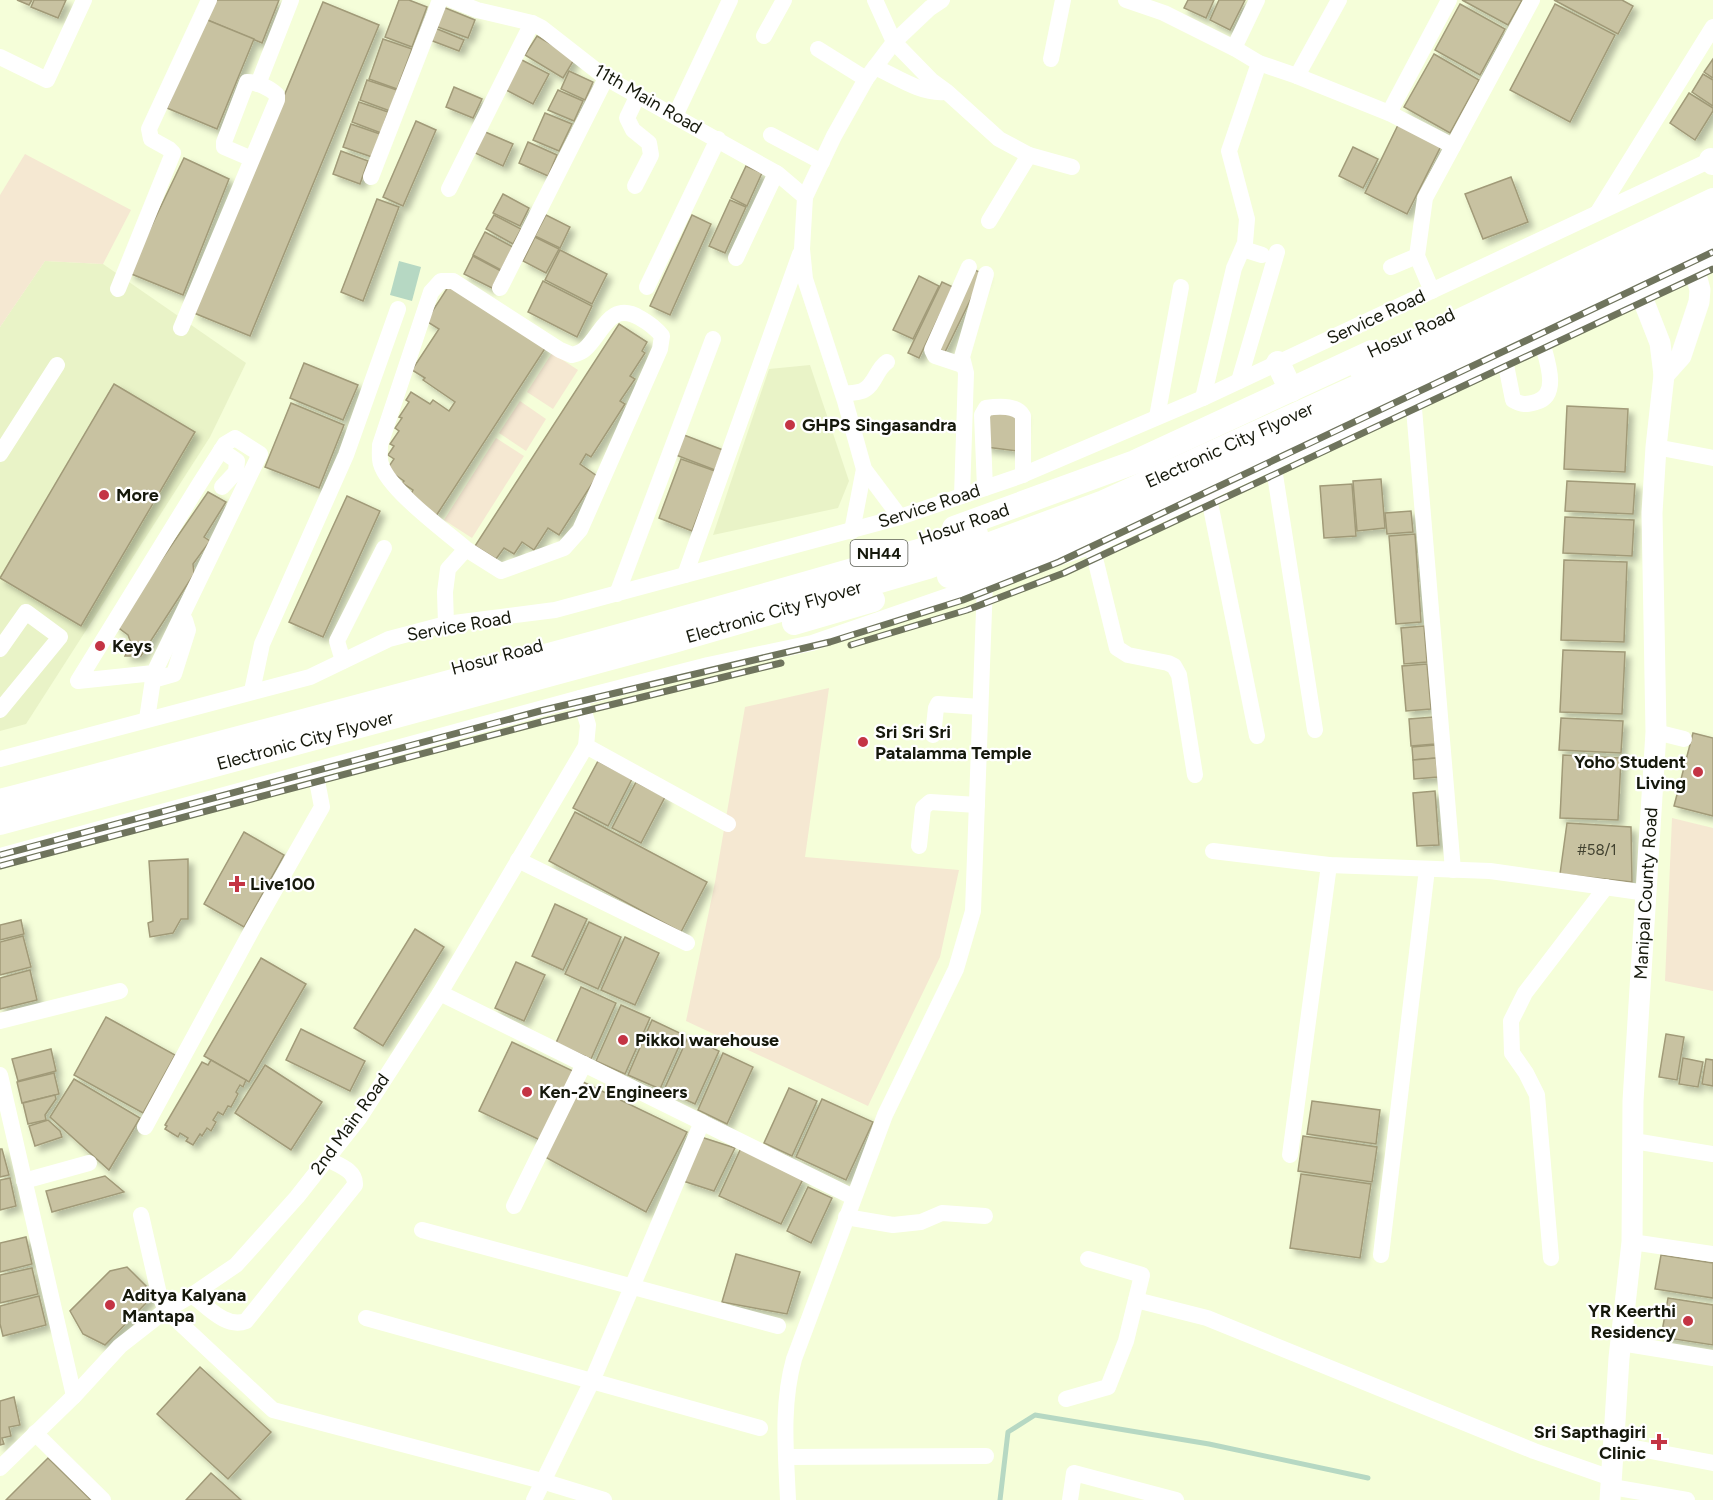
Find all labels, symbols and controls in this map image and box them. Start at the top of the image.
street label: 11th Main Road [590,59,706,139]
street label: Service Road [1323,285,1429,349]
street label: Hosur Road [1364,303,1458,363]
street label: Electronic City Flyover [1142,397,1317,493]
place label: GHPS Singasandra [802,414,957,436]
marker: GHPS Singasandra [783,418,797,432]
street label: Service Road [875,479,983,533]
place label: More [116,484,159,506]
marker: More [97,488,111,502]
street label: Hosur Road [916,498,1012,550]
road number: NH44 [850,540,908,566]
street label: Electronic City Flyover [683,576,864,648]
street label: Service Road [405,606,513,646]
street label: Hosur Road [449,634,545,680]
place label: Keys [112,635,152,657]
marker: Keys [93,639,107,653]
street label: Electronic City Flyover [214,706,396,775]
place label: Sri Sri Sri Patalamma Temple [875,721,1031,764]
marker: Sri Sri Sri Patalamma Temple [856,735,870,749]
place label: Yoho Student Living [1574,751,1686,794]
marker: Yoho Student Living [1691,765,1705,779]
street label: Manipal County Road [1630,807,1662,980]
house number: #58/1 [1577,841,1617,859]
place label: Live100 [250,873,315,895]
marker: Live100 [228,875,246,893]
place label: Pikkol warehouse [635,1029,779,1051]
marker: Pikkol warehouse [616,1033,630,1047]
street label: 2nd Main Road [306,1069,394,1179]
place label: Ken-2V Engineers [539,1081,688,1103]
marker: Ken-2V Engineers [520,1085,534,1099]
place label: Aditya Kalyana Mantapa [122,1284,246,1327]
marker: Aditya Kalyana Mantapa [103,1298,117,1312]
place label: YR Keerthi Residency [1588,1300,1677,1343]
marker: YR Keerthi Residency [1681,1314,1695,1328]
place label: Sri Sapthagiri Clinic [1534,1421,1646,1464]
marker: Sri Sapthagiri Clinic [1650,1433,1668,1451]

